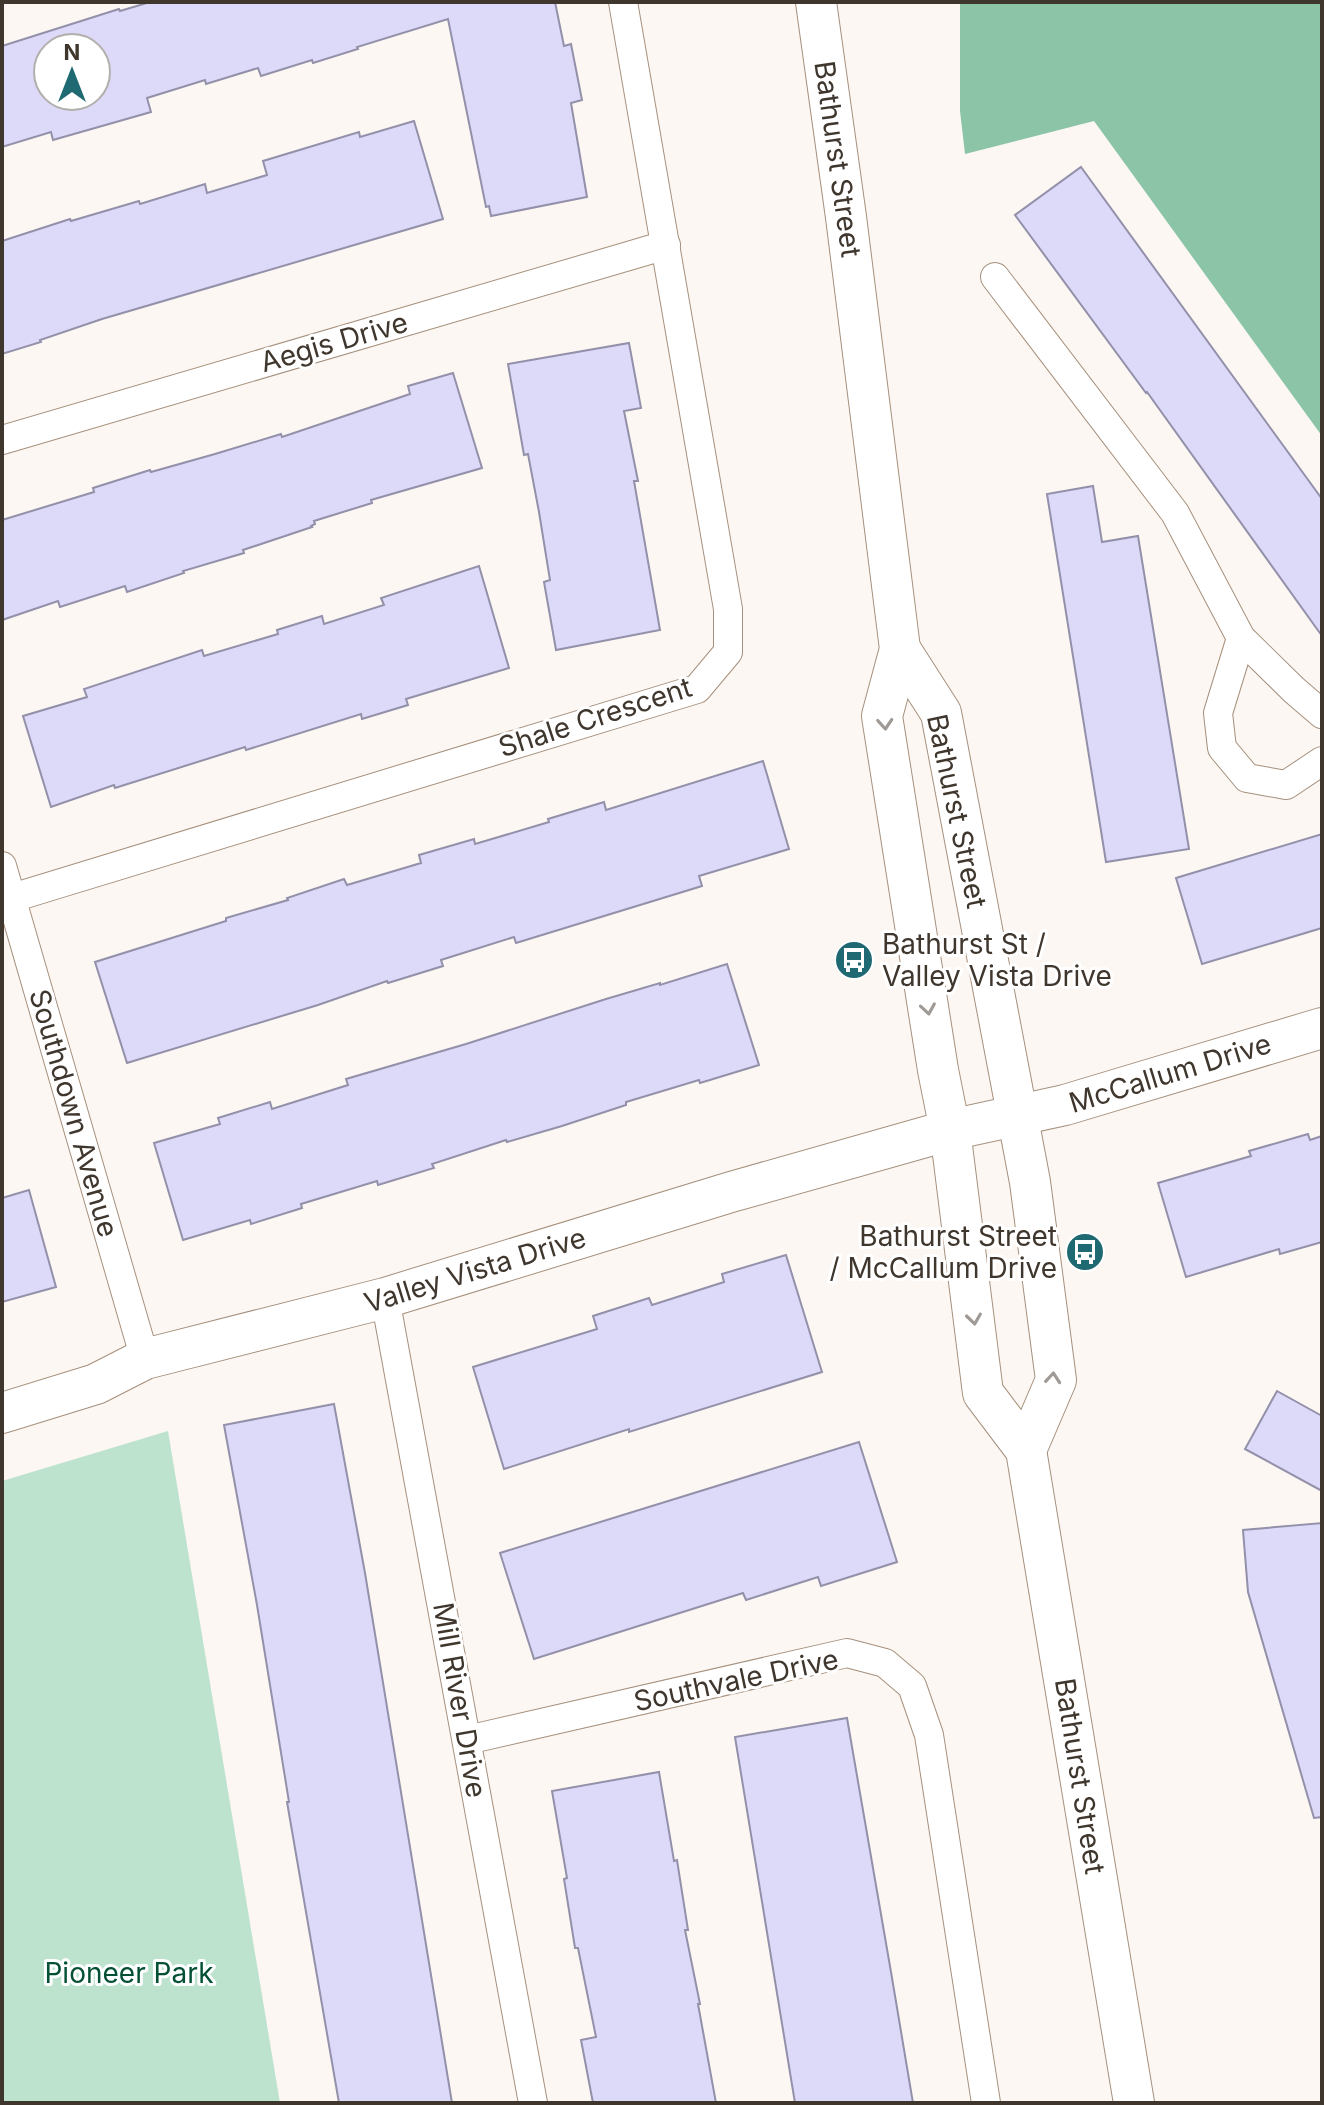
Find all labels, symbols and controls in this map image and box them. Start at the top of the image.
north arrow [32,32,112,112]
text: N [64,39,80,65]
street label: Bathurst Street [807,59,869,259]
street label: Aegis Drive [256,305,412,379]
street label: Shale Crescent [494,670,696,764]
street label: Bathurst Street [920,711,994,911]
one-way arrow [876,718,893,731]
place label: Bathurst St / Valley Vista Drive [882,927,1112,993]
bus stop icon: Bathurst St / Valley Vista Drive [833,939,875,981]
street label: Southdown Avenue [22,985,126,1241]
one-way arrow [919,1002,936,1016]
street label: McCallum Drive [1065,1026,1275,1120]
place label: Bathurst Street / McCallum Drive [830,1219,1057,1285]
street label: Valley Vista Drive [360,1220,590,1320]
bus stop icon: Bathurst Street / McCallum Drive [1064,1231,1106,1273]
one-way arrow [965,1313,982,1326]
one-way arrow [1044,1371,1061,1384]
street label: Mill River Drive [426,1600,494,1800]
street label: Southvale Drive [631,1642,841,1718]
street label: Bathurst Street [1048,1676,1112,1876]
park label: Pioneer Park [44,1956,214,1990]

